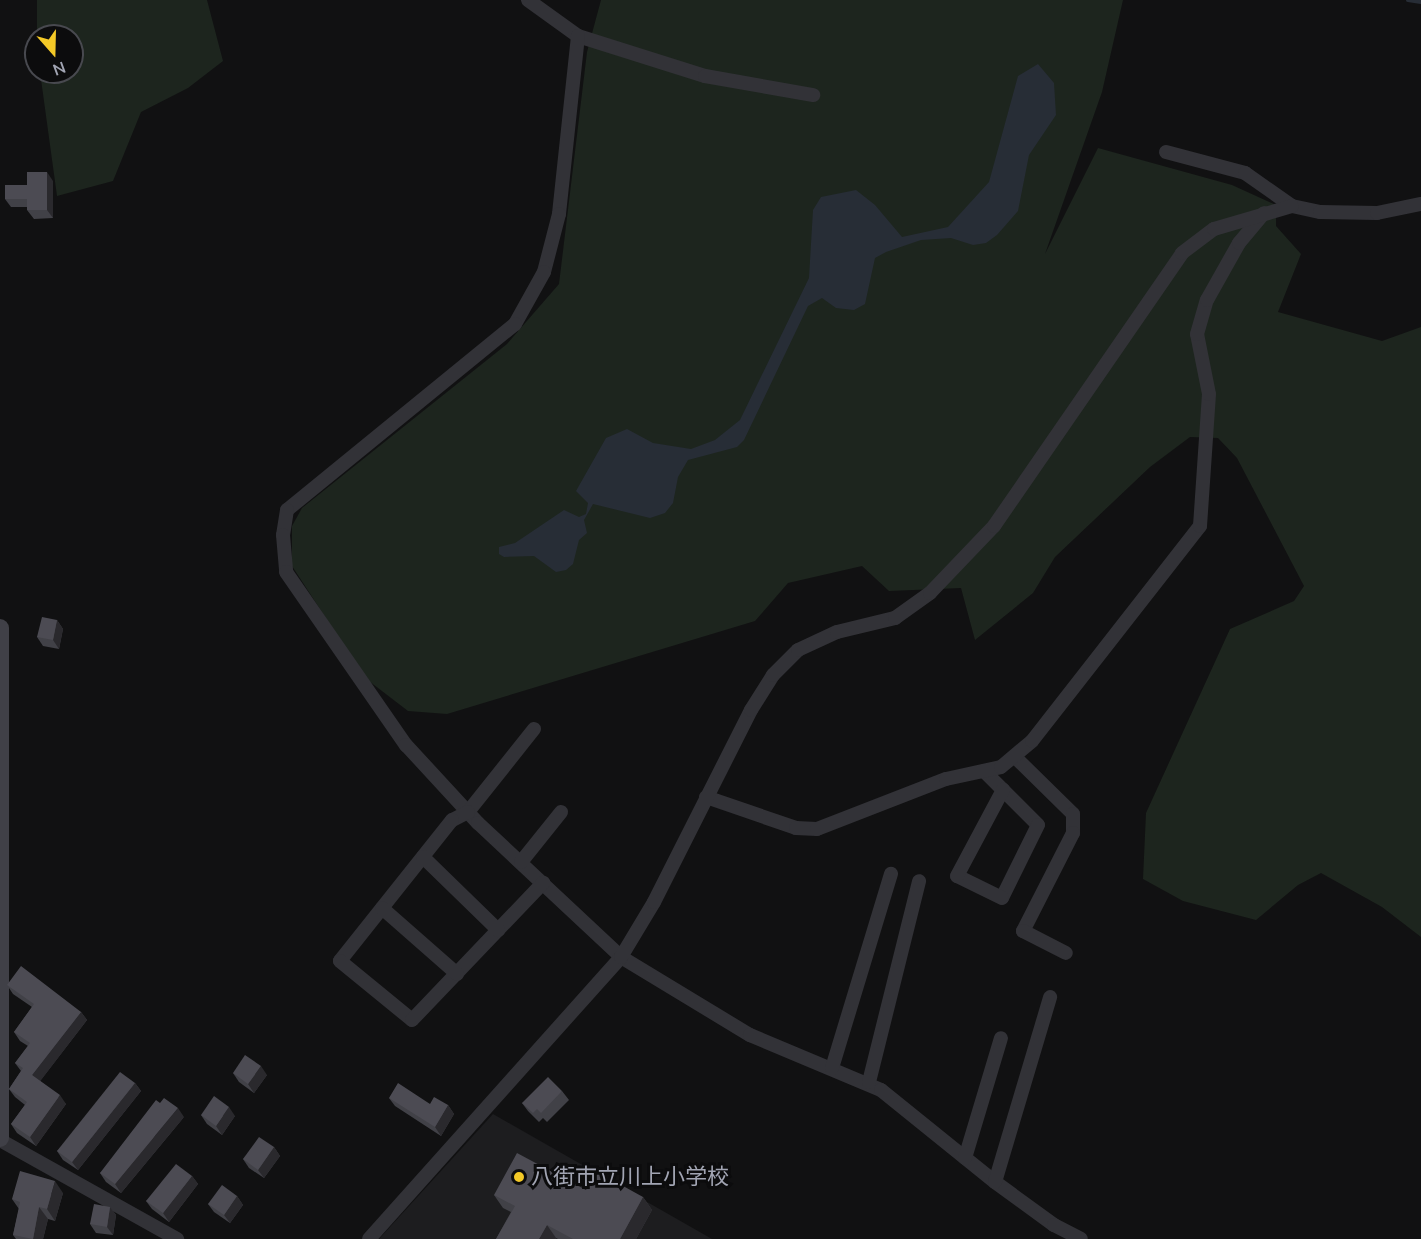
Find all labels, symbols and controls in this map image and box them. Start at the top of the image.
north arrow [24,24,84,84]
text: N [50,58,69,81]
place label: 八街市立川上小学校 [531,1164,729,1190]
marker: 八街市立川上小学校 [512,1170,526,1184]

